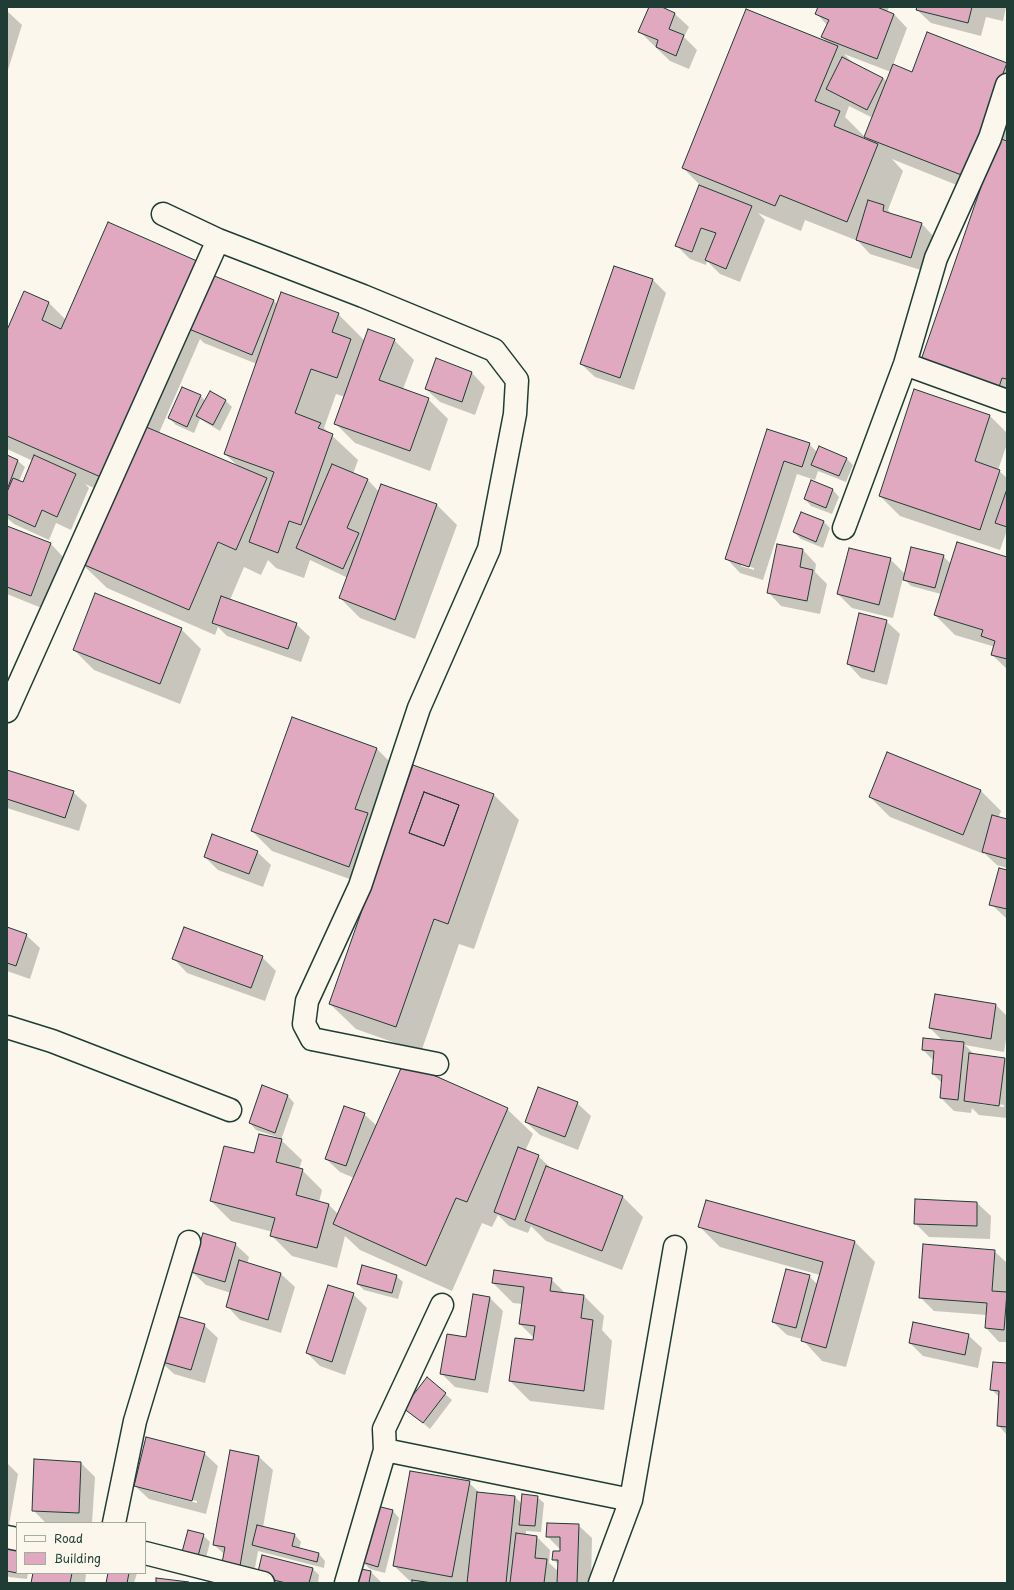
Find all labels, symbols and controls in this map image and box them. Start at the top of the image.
legend [16,1522,146,1574]
text: Road [54,1529,83,1547]
text: Building [54,1549,101,1567]

